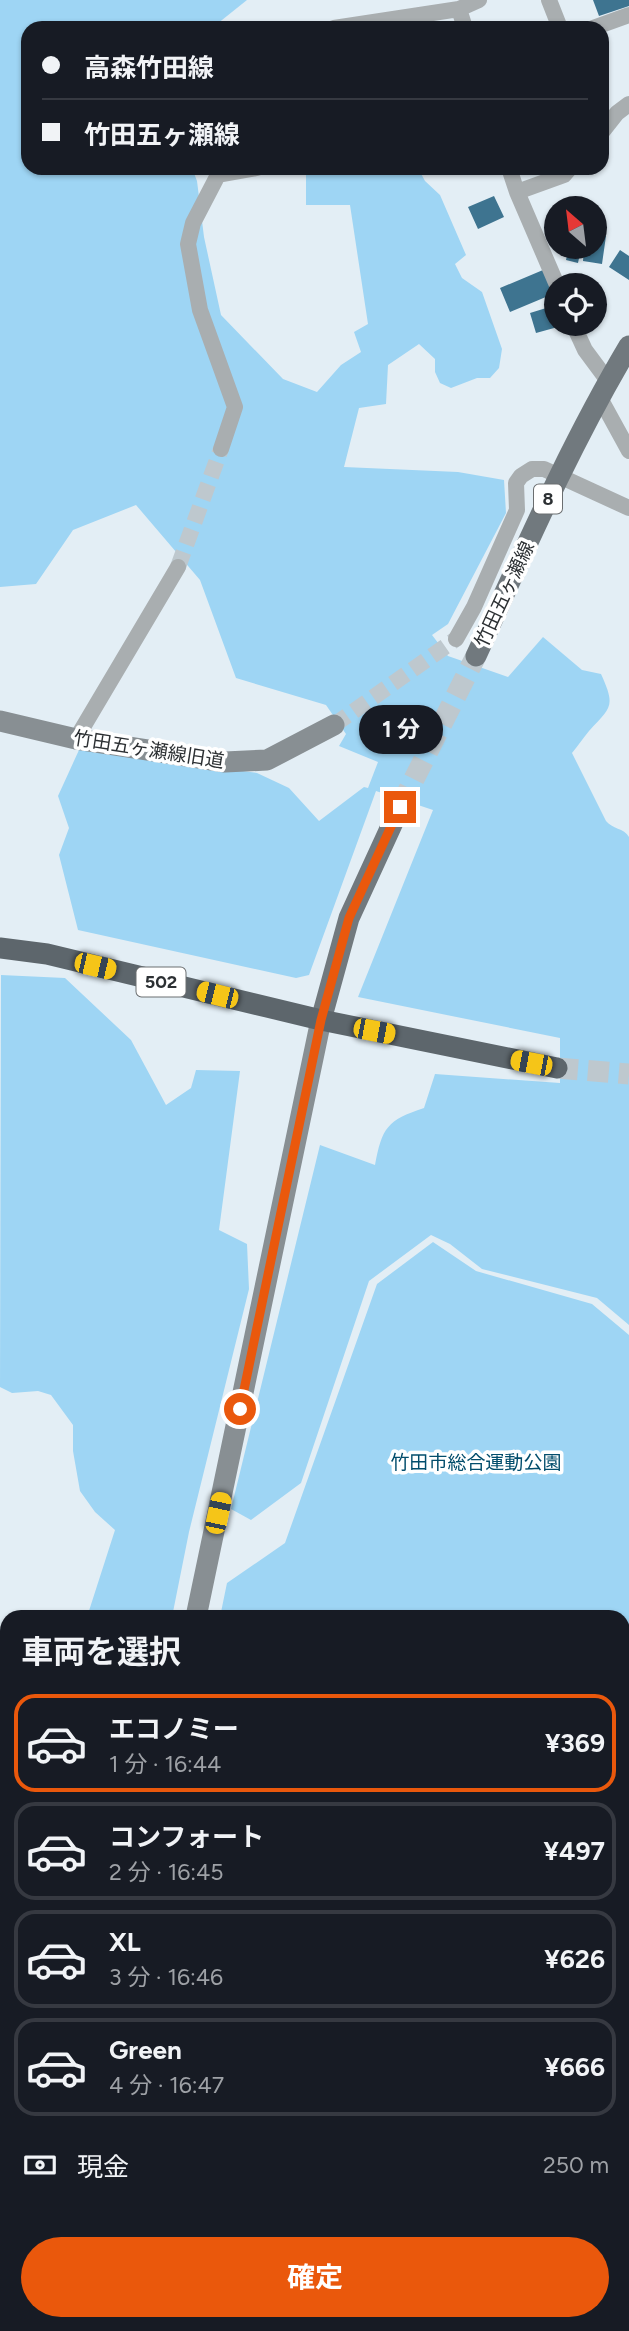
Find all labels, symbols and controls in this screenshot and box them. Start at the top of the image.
text: 高森竹田線 [84,52,214,84]
text: 竹田五ヶ瀬線 [84,119,240,151]
north arrow [544,196,607,259]
map controls [544,196,607,336]
button: locate [544,273,607,336]
road number: 8 [534,485,562,514]
street label: 竹田五ヶ瀬線 [470,538,539,651]
callout: 1 分 [358,706,442,754]
text: 1 分 [382,715,420,743]
street label: 竹田五ヶ瀬線旧道 [72,726,226,773]
route end [384,791,416,823]
car [73,951,118,981]
road number: 502 [136,967,186,996]
car [195,980,240,1010]
car [352,1017,397,1045]
car [509,1049,554,1077]
route start [224,1393,256,1425]
park label: 竹田市総合運動公園 [390,1451,562,1474]
car [204,1490,233,1536]
text: 車両を選択 [21,1633,181,1671]
icon: car [25,1712,88,1775]
text: エコノミー [109,1713,239,1745]
text: ¥369 [545,1727,605,1759]
text: 1 分 · 16:44 [109,1750,221,1778]
icon: car [25,1820,88,1883]
text: コンフォート [109,1821,264,1853]
text: ¥497 [544,1835,605,1867]
text: 2 分 · 16:45 [109,1858,224,1886]
text: XL [109,1926,141,1958]
icon: car [25,1928,88,1991]
text: ¥626 [544,1943,605,1975]
text: 3 分 · 16:46 [109,1963,223,1991]
text: Green [109,2034,182,2066]
icon: car [25,2036,88,2099]
text: ¥666 [544,2051,605,2083]
text: 4 分 · 16:47 [109,2071,224,2099]
icon: cash [21,2146,59,2184]
text: 現金 [77,2151,129,2183]
text: 250 m [543,2151,609,2179]
button: 確定 [21,2237,609,2317]

